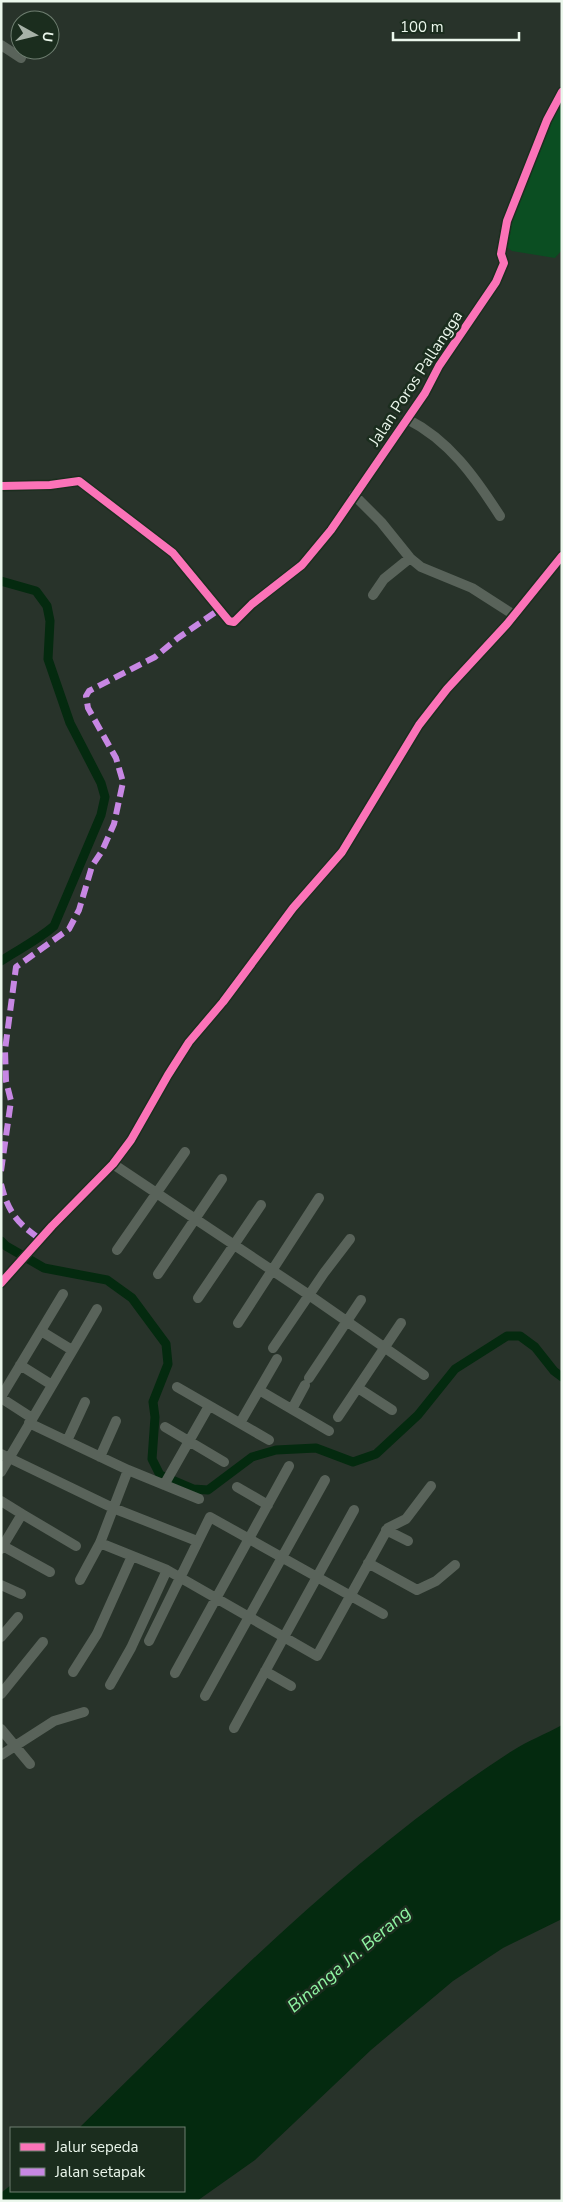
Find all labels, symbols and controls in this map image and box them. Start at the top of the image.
north arrow [10,10,60,60]
scale bar [393,10,519,42]
text: 100 m [400,17,444,37]
text: U [37,30,58,43]
street label: Jalan Poros Pallangga [363,306,468,451]
water label: Binanga Jn. Berang [282,1900,416,2018]
legend [10,2127,185,2192]
text: Jalur sepeda [54,2137,139,2157]
text: Jalan setapak [54,2162,146,2182]

